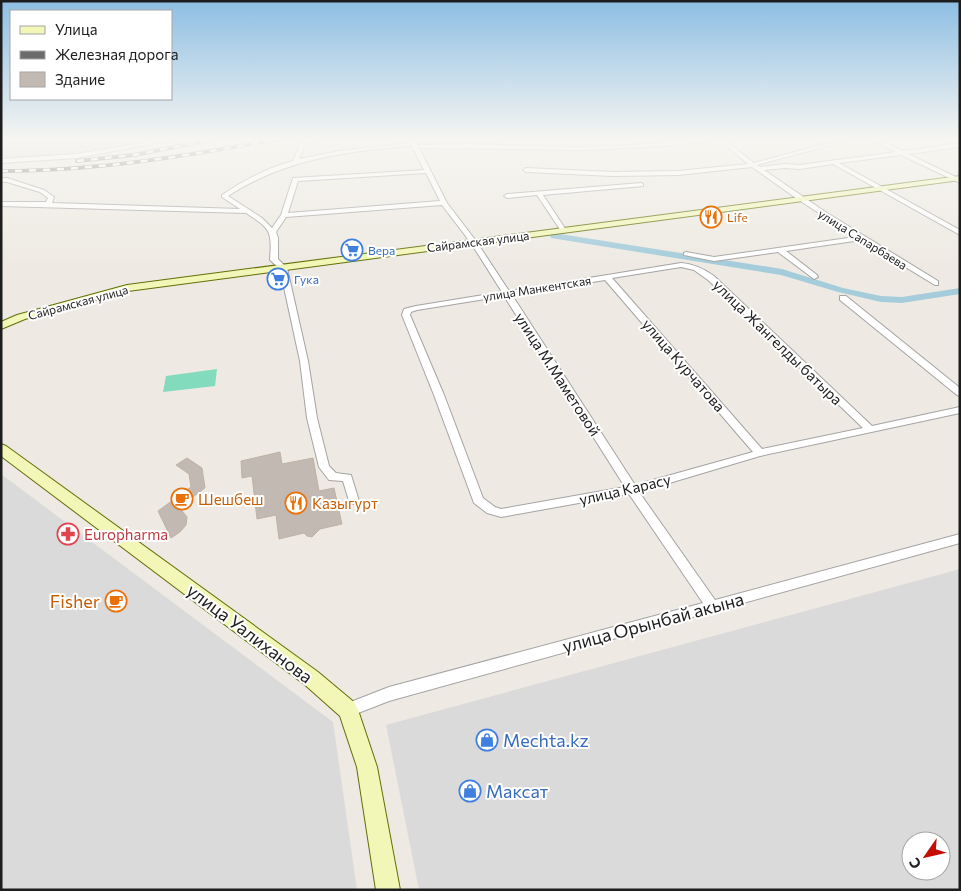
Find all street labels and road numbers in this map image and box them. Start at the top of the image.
street label: улица Сапарбаева [816,206,910,272]
street label: Сайрамская улица [426,228,530,254]
street label: улица Манкентская [482,273,592,303]
street label: улица Жангелды батыра [710,276,846,408]
street label: Сайрамская улица [26,282,130,322]
street label: улица М.Маметовой [511,309,605,439]
street label: улица Курчатова [639,315,729,415]
street label: улица Карасу [577,470,673,508]
street label: улица Уалиханова [183,579,317,687]
street label: улица Орынбай акына [560,587,746,657]

